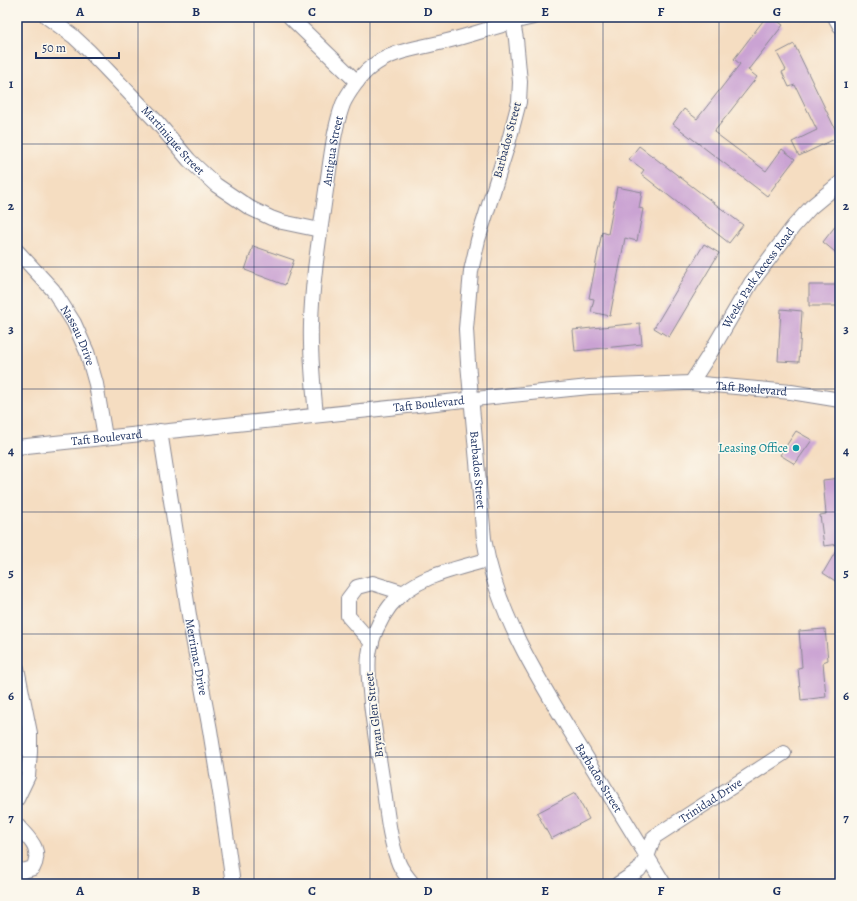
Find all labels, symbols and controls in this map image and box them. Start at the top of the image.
text: A [75,3,85,20]
text: B [192,3,200,20]
text: C [308,3,316,20]
text: D [423,3,433,20]
text: E [541,3,549,20]
text: F [658,3,665,20]
text: G [773,3,781,20]
scale bar [36,34,119,60]
text: 50 m [42,40,66,56]
text: 1 [9,75,14,92]
text: 1 [844,75,849,92]
street label: Barbados Street [489,100,525,180]
street label: Martinique Street [138,103,208,179]
street label: Antigua Street [319,114,347,188]
text: 2 [8,197,15,214]
text: 2 [843,197,850,214]
street label: Weeks Park Access Road [718,224,798,332]
street label: Nassau Drive [57,302,98,367]
text: 3 [8,320,14,337]
text: 3 [843,320,849,337]
street label: Taft Boulevard [715,377,788,400]
street label: Taft Boulevard [392,392,466,415]
street label: Taft Boulevard [70,426,143,449]
street label: Barbados Street [466,430,489,510]
place label: Leasing Office [719,440,788,456]
text: 4 [8,442,14,459]
text: 4 [843,442,849,459]
marker: Leasing Office [791,443,801,453]
text: 5 [8,564,14,581]
text: 5 [843,564,849,581]
street label: Merrimac Drive [182,617,211,697]
street label: Bryan Glen Street [361,671,387,759]
text: 6 [8,687,14,704]
text: 6 [843,687,849,704]
street label: Barbados Street [572,740,626,815]
street label: Trinidad Drive [676,774,745,827]
text: 7 [8,809,14,826]
text: 7 [843,809,849,826]
text: A [75,882,85,899]
text: B [192,882,200,899]
text: C [308,882,316,899]
text: D [423,882,433,899]
text: E [541,882,549,899]
text: F [658,882,665,899]
text: G [773,882,781,899]

